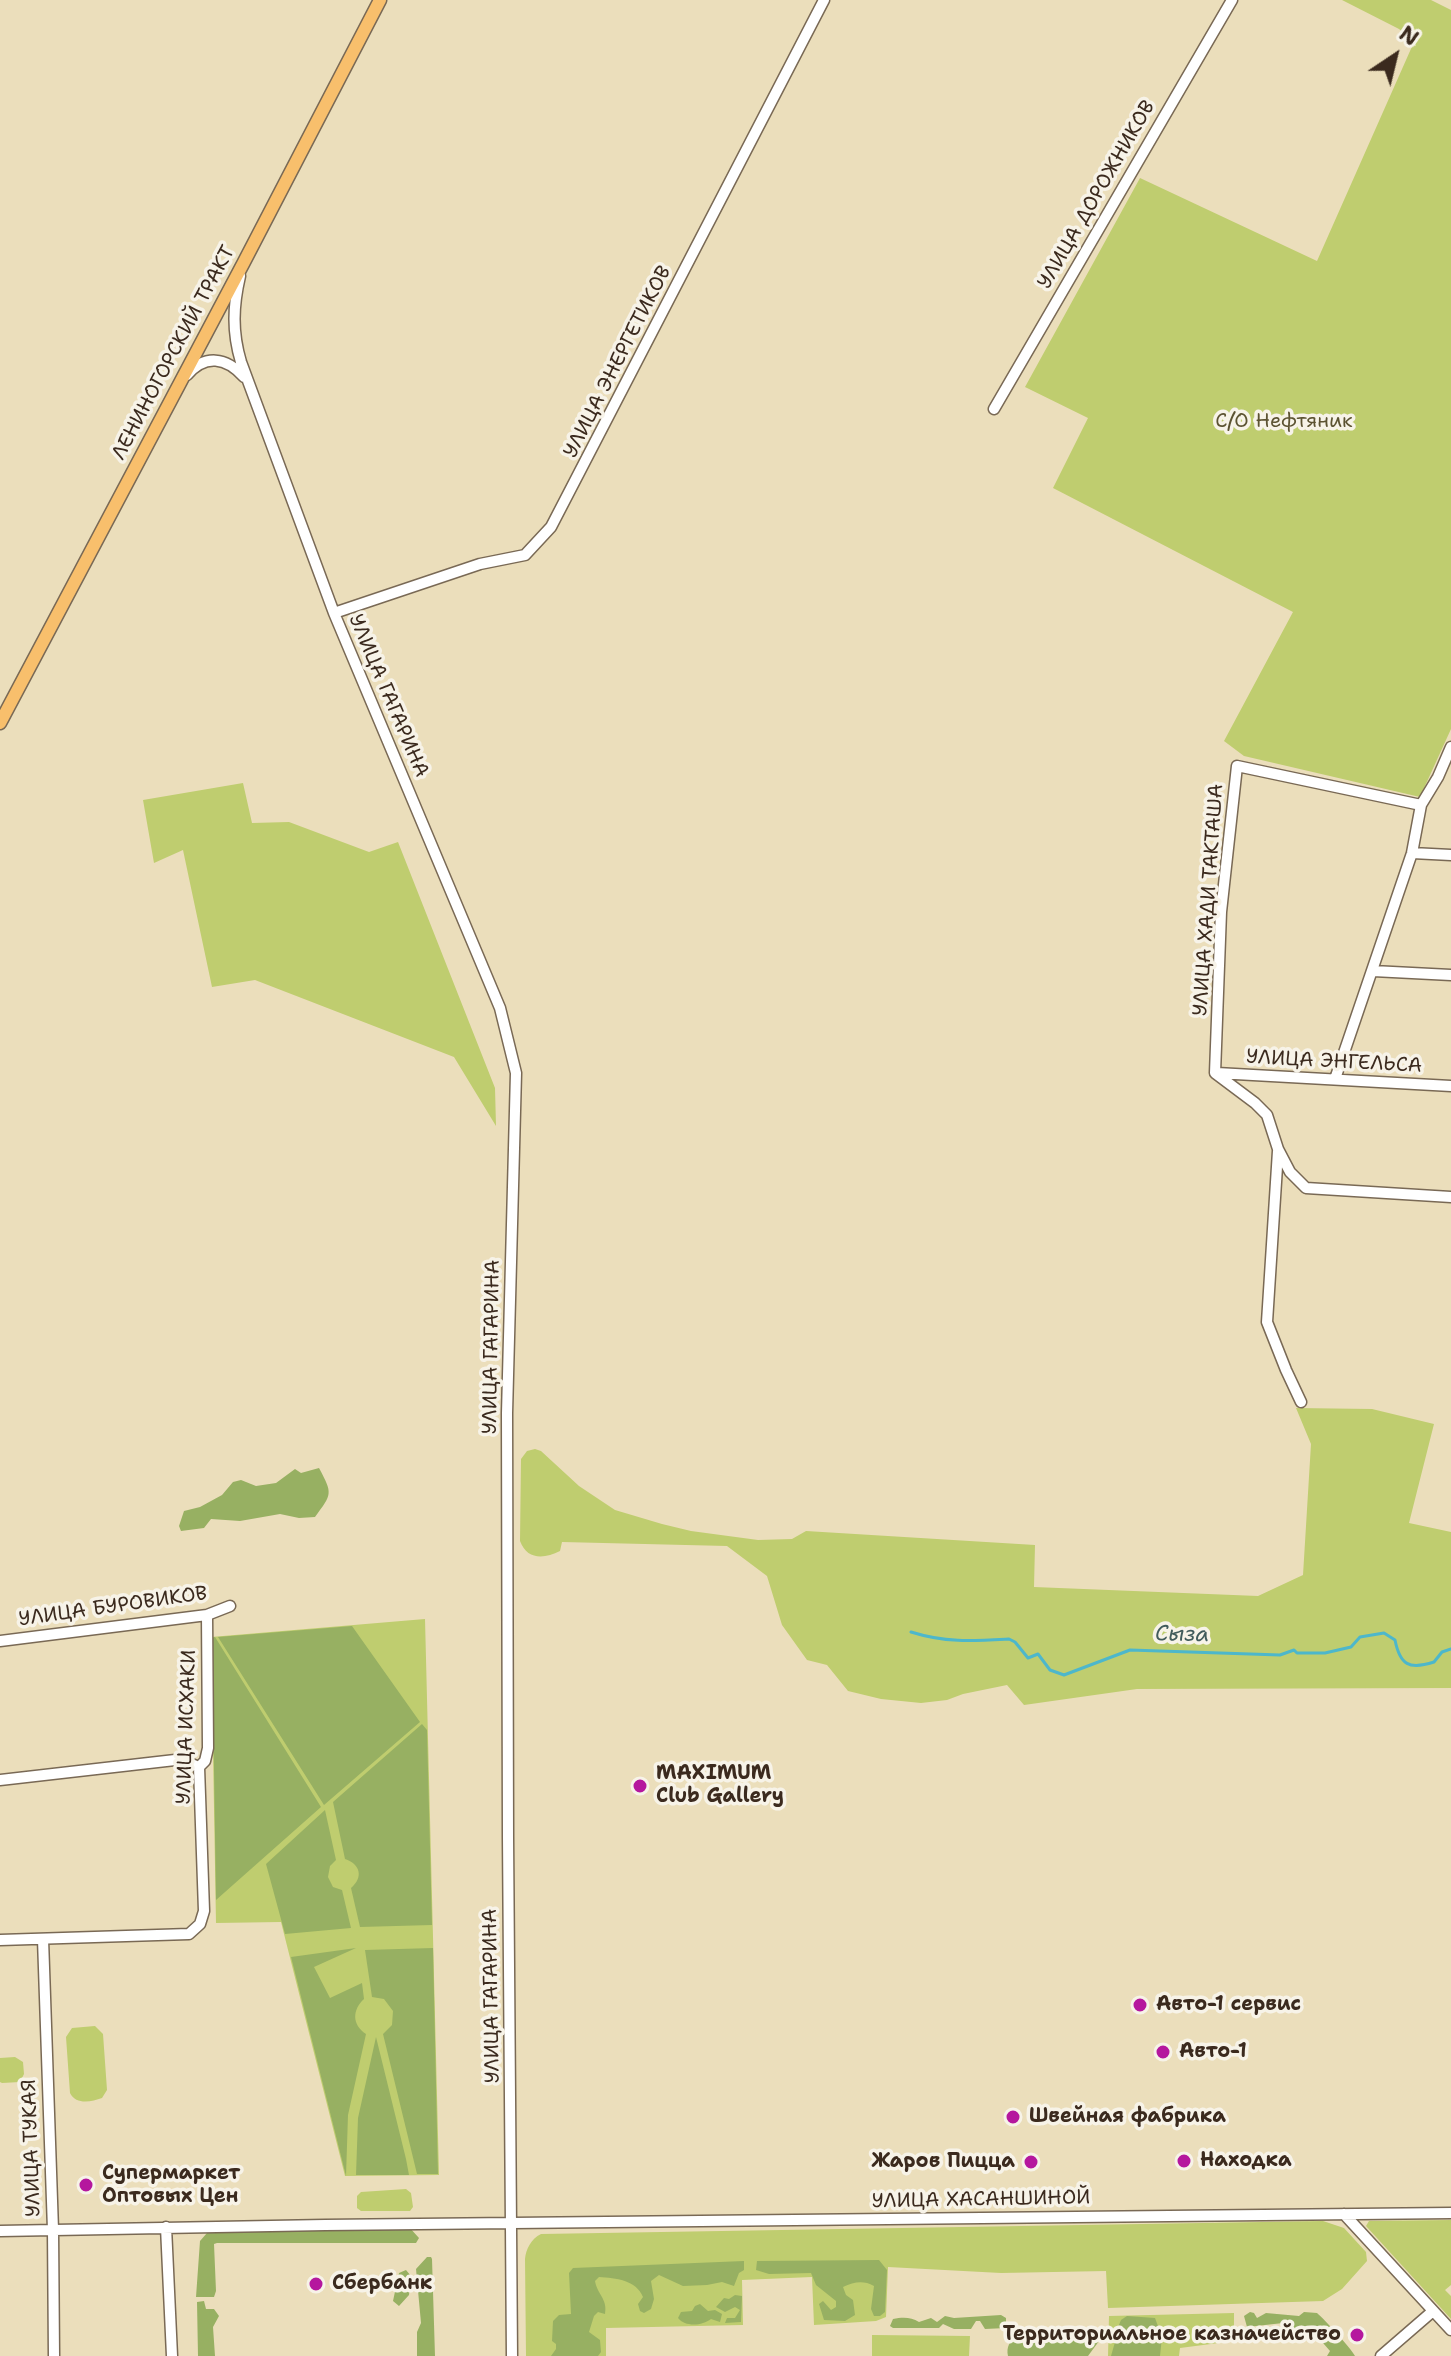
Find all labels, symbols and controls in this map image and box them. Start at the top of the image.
north arrow [1355,16,1435,96]
text: N [1394,19,1425,53]
street label: УЛИЦА ДОРОЖНИКОВ [1033,97,1161,293]
street label: ЛЕНИНОГОРСКИЙ ТРАКТ [107,242,241,464]
street label: УЛИЦА ЭНЕРГЕТИКОВ [559,262,677,462]
park label: С/О Нефтяник [1215,410,1353,434]
street label: УЛИЦА ГАГАРИНА [343,611,433,781]
street label: УЛИЦА ХАДИ ТАКТАША [1189,783,1229,1017]
street label: УЛИЦА ЭНГЕЛЬСА [1245,1045,1423,1079]
street label: УЛИЦА ГАГАРИНА [478,1259,506,1435]
street label: УЛИЦА БУРОВИКОВ [17,1582,209,1632]
water label: Сыза [1155,1621,1209,1649]
street label: УЛИЦА ИСХАКИ [172,1649,202,1805]
place label: MAXIMUM Club Gallery [656,1762,784,1809]
marker: MAXIMUM Club Gallery [631,1777,649,1795]
street label: УЛИЦА ГАГАРИНА [478,1908,506,2084]
place label: Авто-1 сервис [1156,1993,1301,2017]
marker: Авто-1 сервис [1131,1996,1149,2014]
place label: Авто-1 [1179,2040,1247,2064]
marker: Авто-1 [1154,2043,1172,2061]
street label: УЛИЦА ТУКАЯ [18,2079,46,2217]
place label: Швейная фабрика [1029,2105,1226,2129]
marker: Швейная фабрика [1004,2108,1022,2126]
place label: Находка [1200,2149,1292,2173]
place label: Жаров Пицца [871,2150,1015,2174]
marker: Находка [1175,2152,1193,2170]
marker: Жаров Пицца [1022,2153,1040,2171]
place label: Супермаркет Оптовых Цен [102,2162,240,2209]
marker: Супермаркет Оптовых Цен [77,2176,95,2194]
street label: УЛИЦА ХАСАНШИНОЙ [871,2186,1091,2214]
place label: Сбербанк [332,2272,432,2296]
marker: Сбербанк [307,2275,325,2293]
place label: Территориальное казначейство [1003,2323,1341,2347]
marker: Территориальное казначейство [1348,2326,1366,2344]

